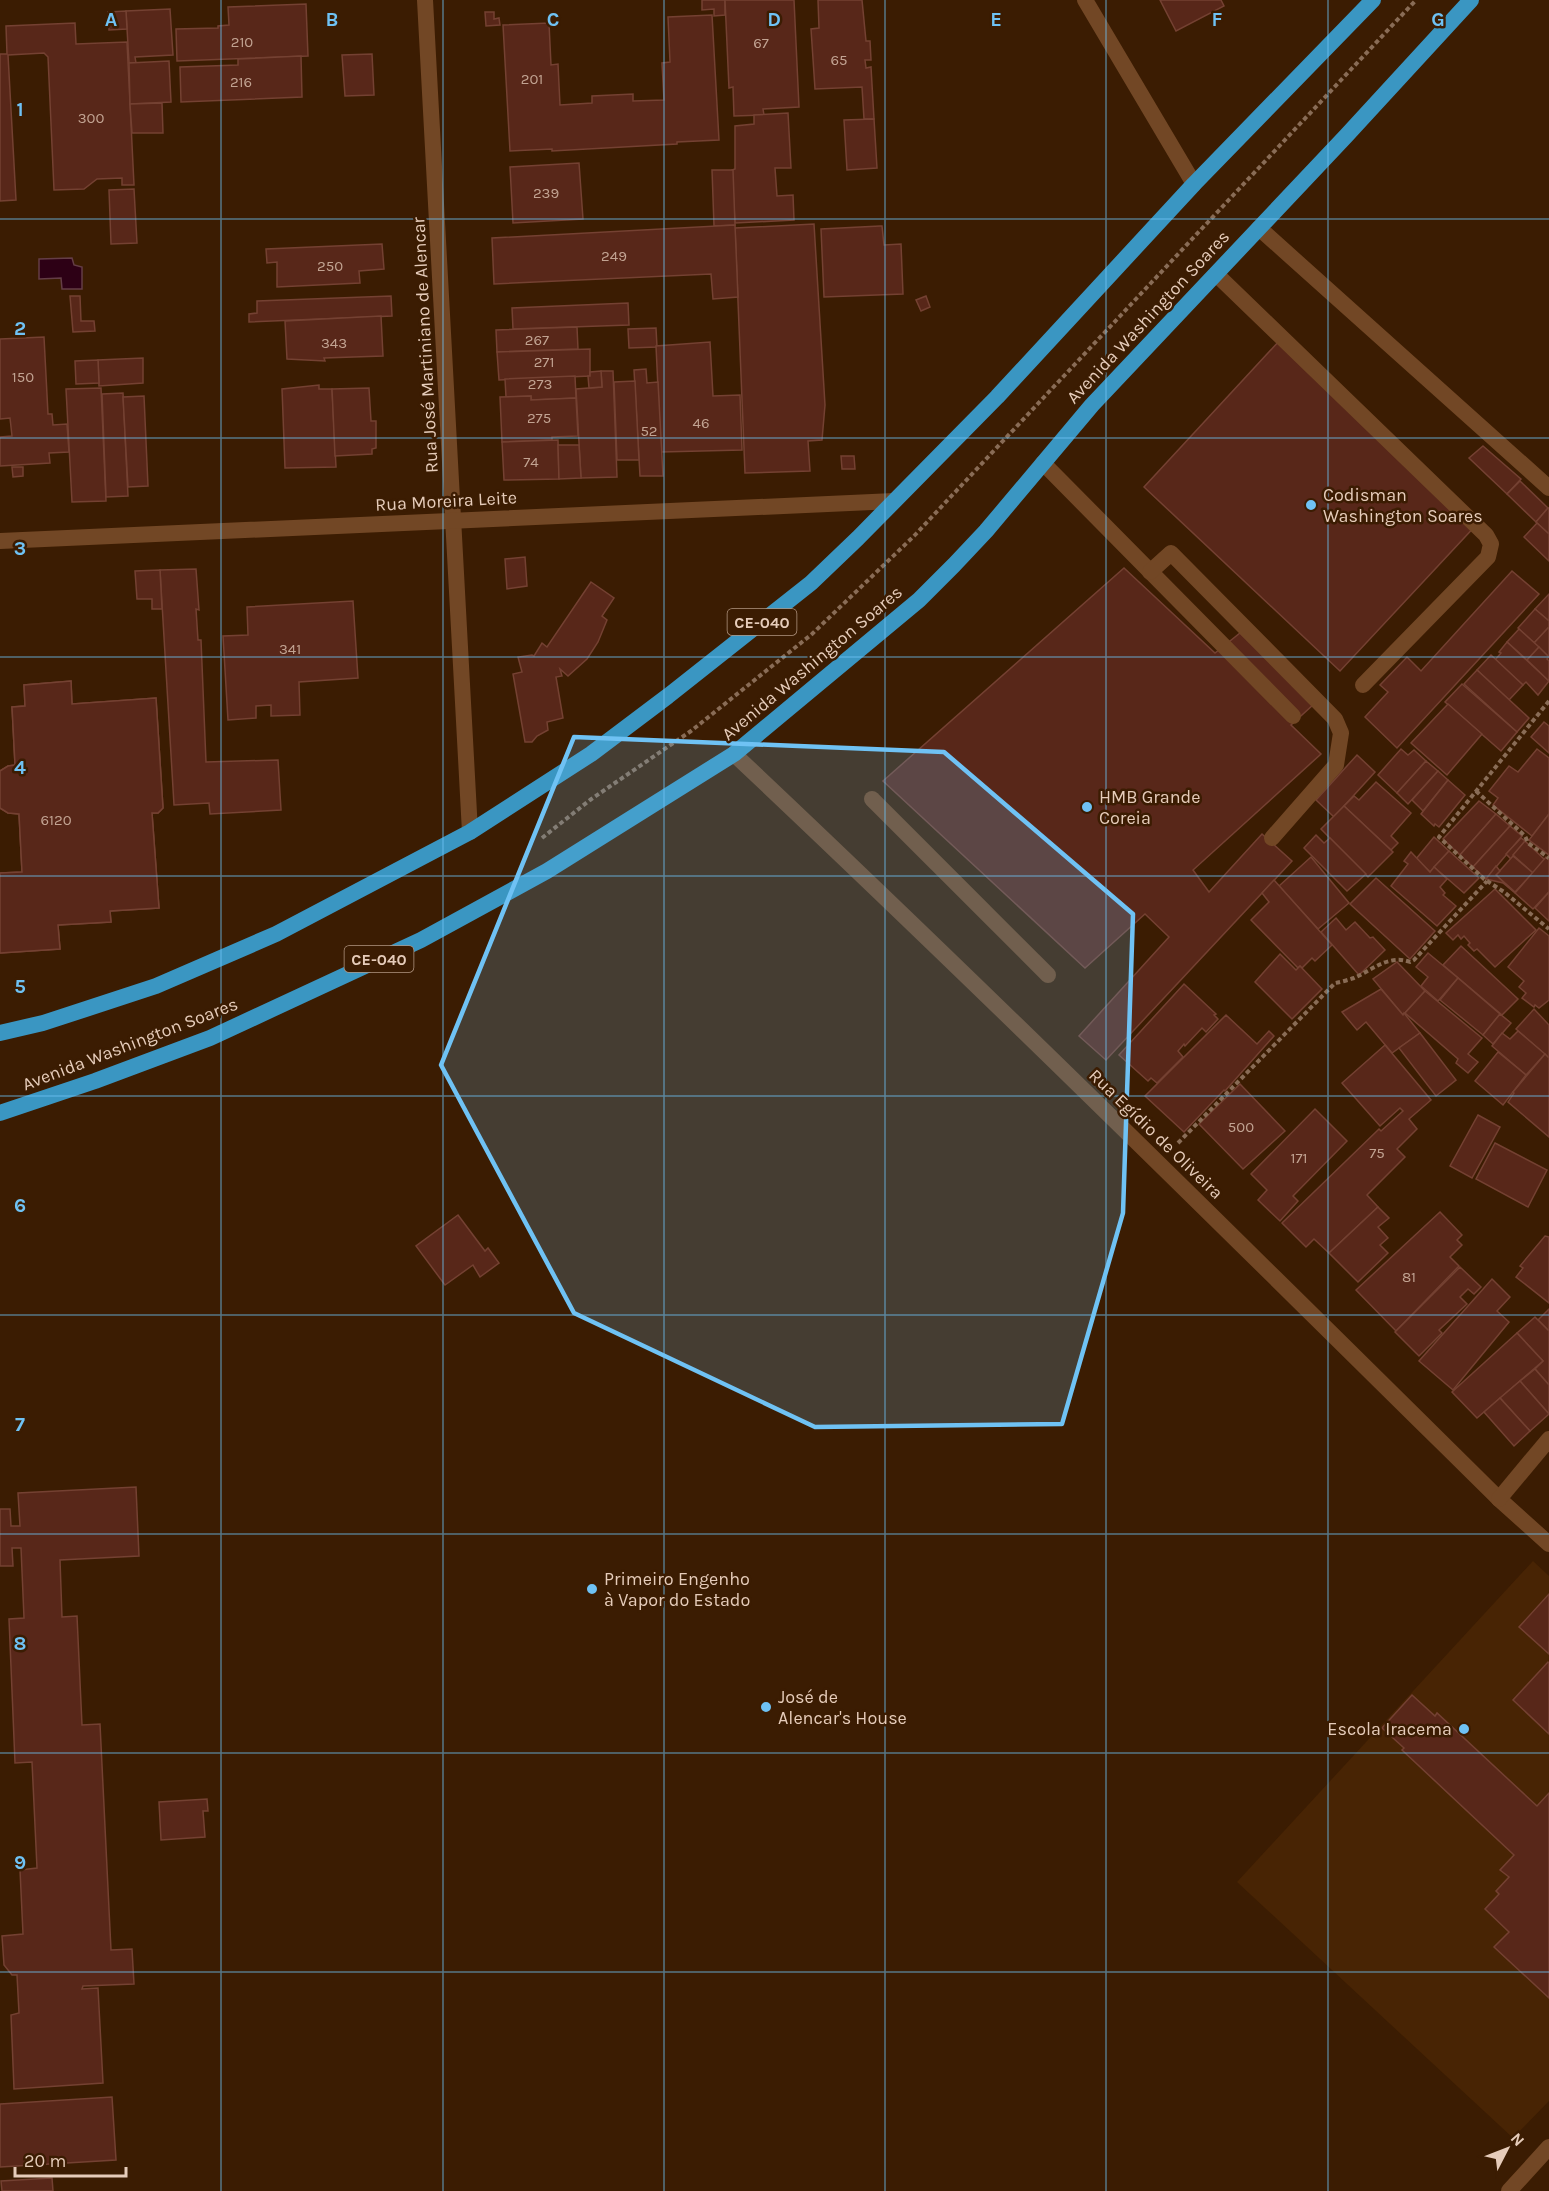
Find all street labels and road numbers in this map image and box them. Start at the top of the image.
street label: Rua José Martiniano de Alencar [407,216,443,474]
street label: Avenida Washington Soares [1062,226,1234,408]
street label: Rua Moreira Leite [375,486,517,516]
street label: Avenida Washington Soares [717,581,907,745]
road number: CE-040 [728,609,796,635]
road number: CE-040 [344,946,413,972]
street label: Avenida Washington Soares [19,993,241,1095]
street label: Rua Egídio de Oliveira [1084,1064,1228,1204]

